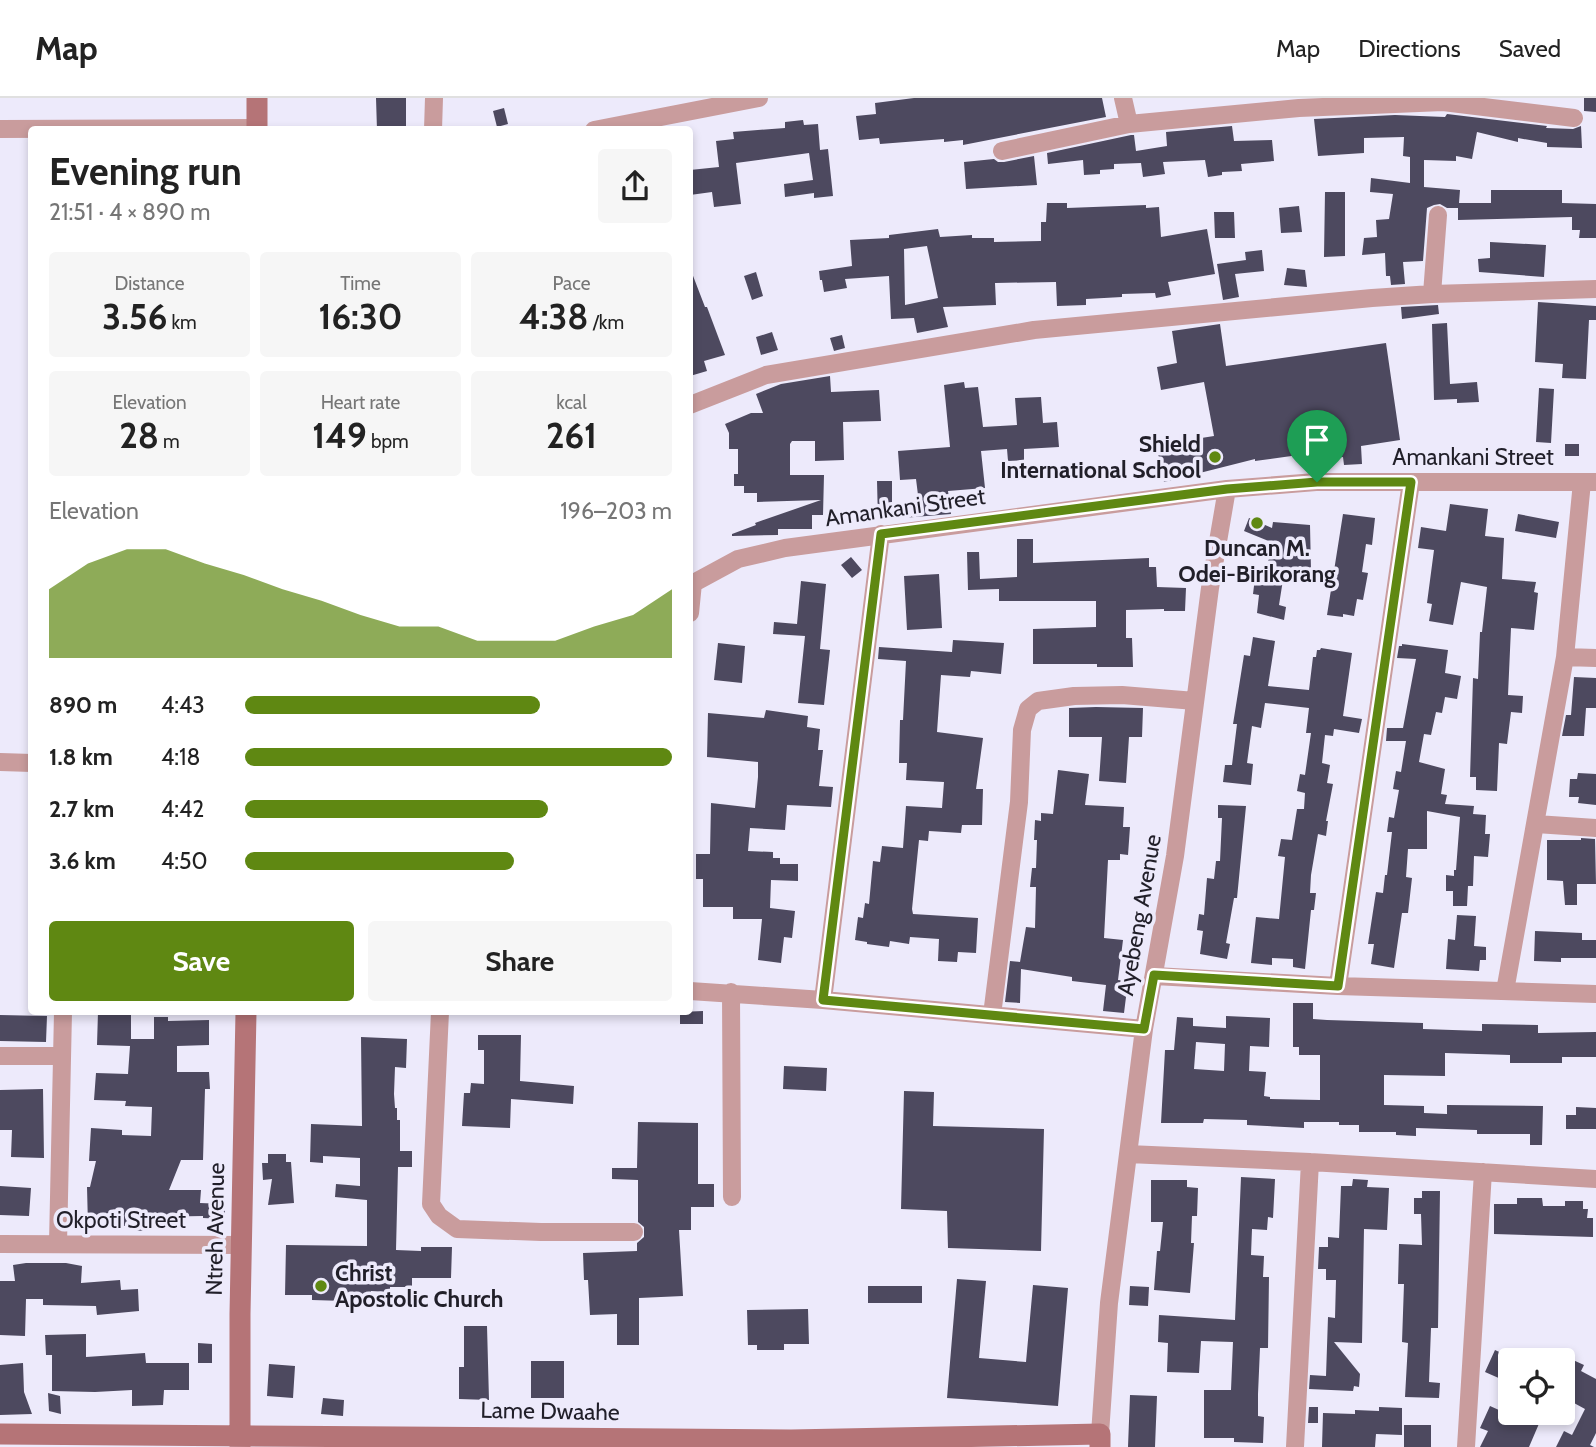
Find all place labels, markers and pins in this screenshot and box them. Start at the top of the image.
pin [1287,410,1347,482]
place label: Shield International School [1000,430,1201,484]
marker: Shield International School [1207,449,1223,465]
marker: Duncan M. Odei-Birikorang [1249,515,1265,531]
place label: Duncan M. Odei-Birikorang [1178,534,1336,588]
place label: Christ Apostolic Church [335,1259,503,1313]
marker: Christ Apostolic Church [313,1278,329,1294]

